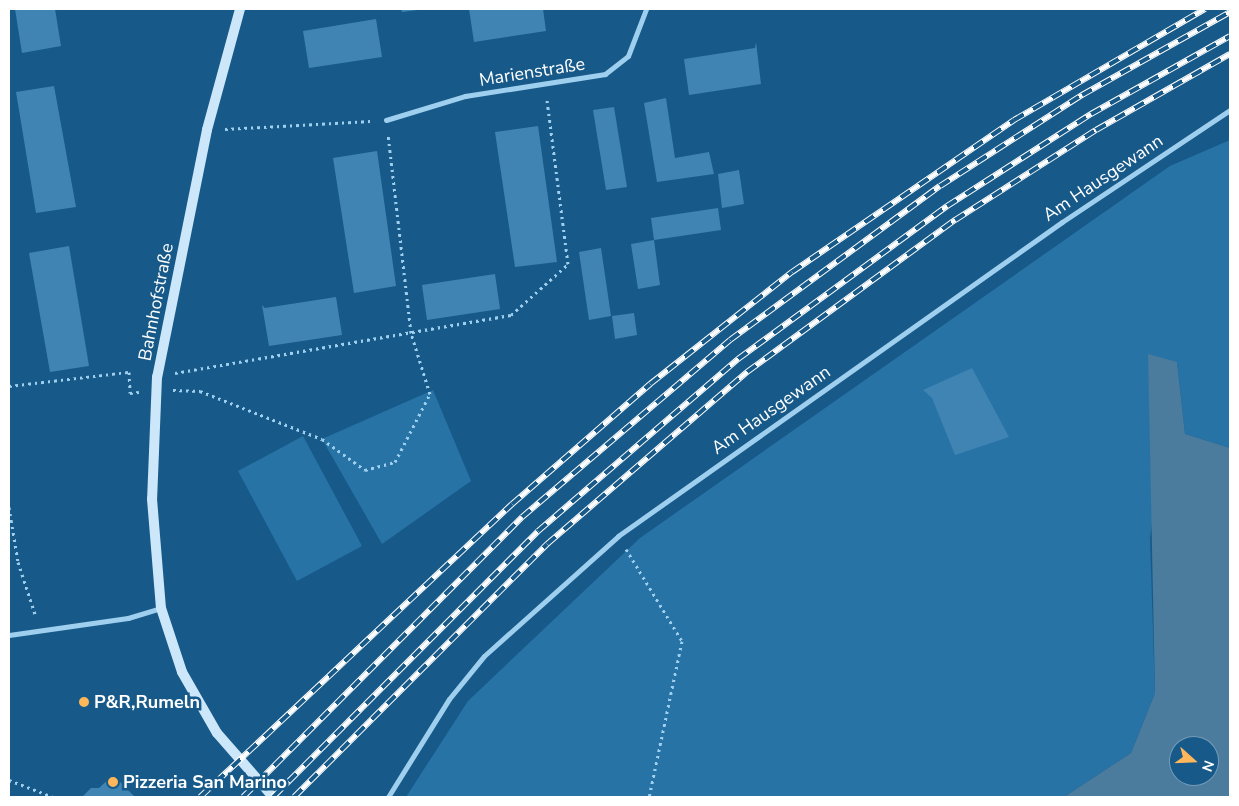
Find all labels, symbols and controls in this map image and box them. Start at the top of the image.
street label: Marienstraße [478,53,586,91]
street label: Am Hausgewann [1039,130,1167,226]
street label: Bahnhofstraße [134,241,178,363]
street label: Am Hausgewann [707,361,835,459]
place label: P&R,Rumeln [94,691,200,713]
marker: P&R,Rumeln [78,696,90,708]
north arrow [1169,736,1219,786]
text: N [1197,758,1218,774]
place label: Pizzeria San Marino [123,771,287,793]
marker: Pizzeria San Marino [107,776,119,788]

